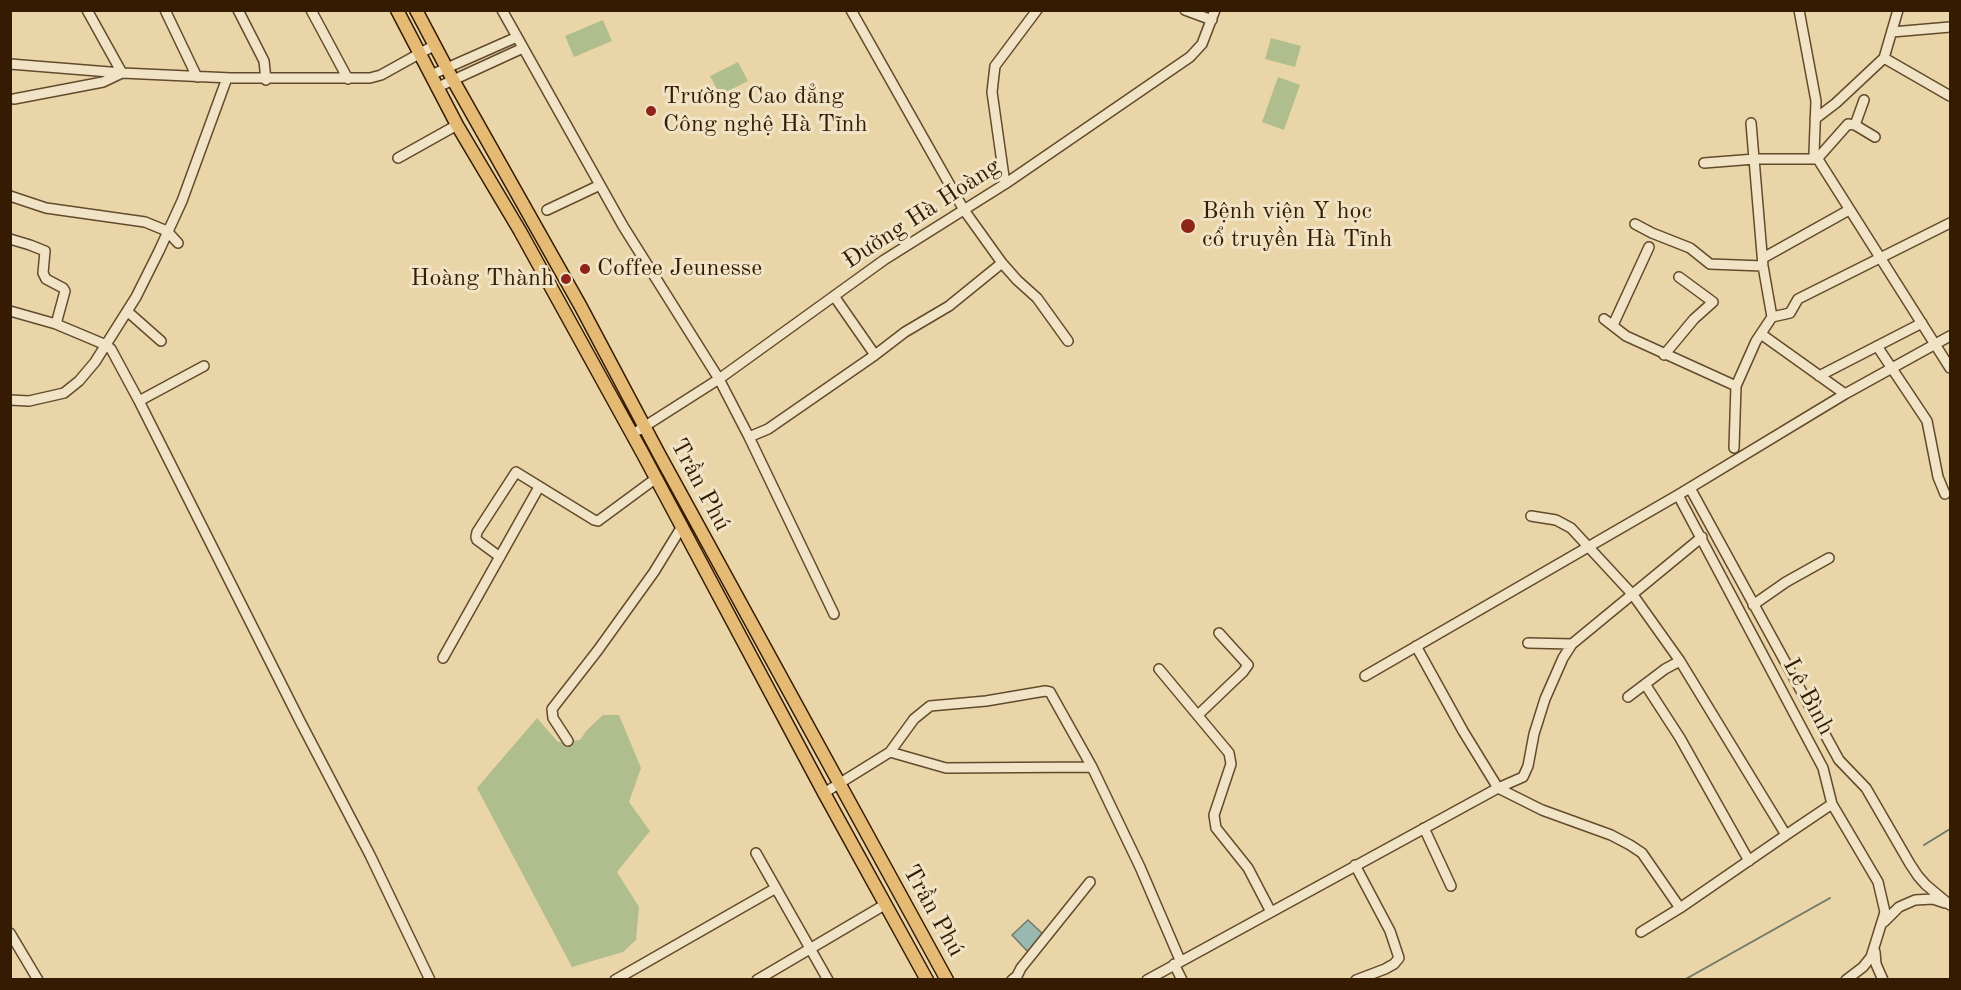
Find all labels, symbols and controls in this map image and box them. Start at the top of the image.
place label: Trường Cao đẳng Công nghệ Hà Tĩnh [663,83,867,139]
marker: Trường Cao đẳng Công nghệ Hà Tĩnh [644,104,658,118]
street label: Đường Hà Hoàng [838,152,1006,276]
place label: Bệnh viện Y học cổ truyền Hà Tĩnh [1202,198,1392,254]
marker: Bệnh viện Y học cổ truyền Hà Tĩnh [1179,217,1197,235]
place label: Coffee Jeunesse [597,255,762,283]
marker: Coffee Jeunesse [578,262,592,276]
place label: Hoàng Thành [411,265,554,293]
marker: Hoàng Thành [559,272,573,286]
street label: Trần Phú [664,434,736,536]
street label: Lê Bình [1776,654,1840,740]
street label: Trần Phú [896,860,970,962]

